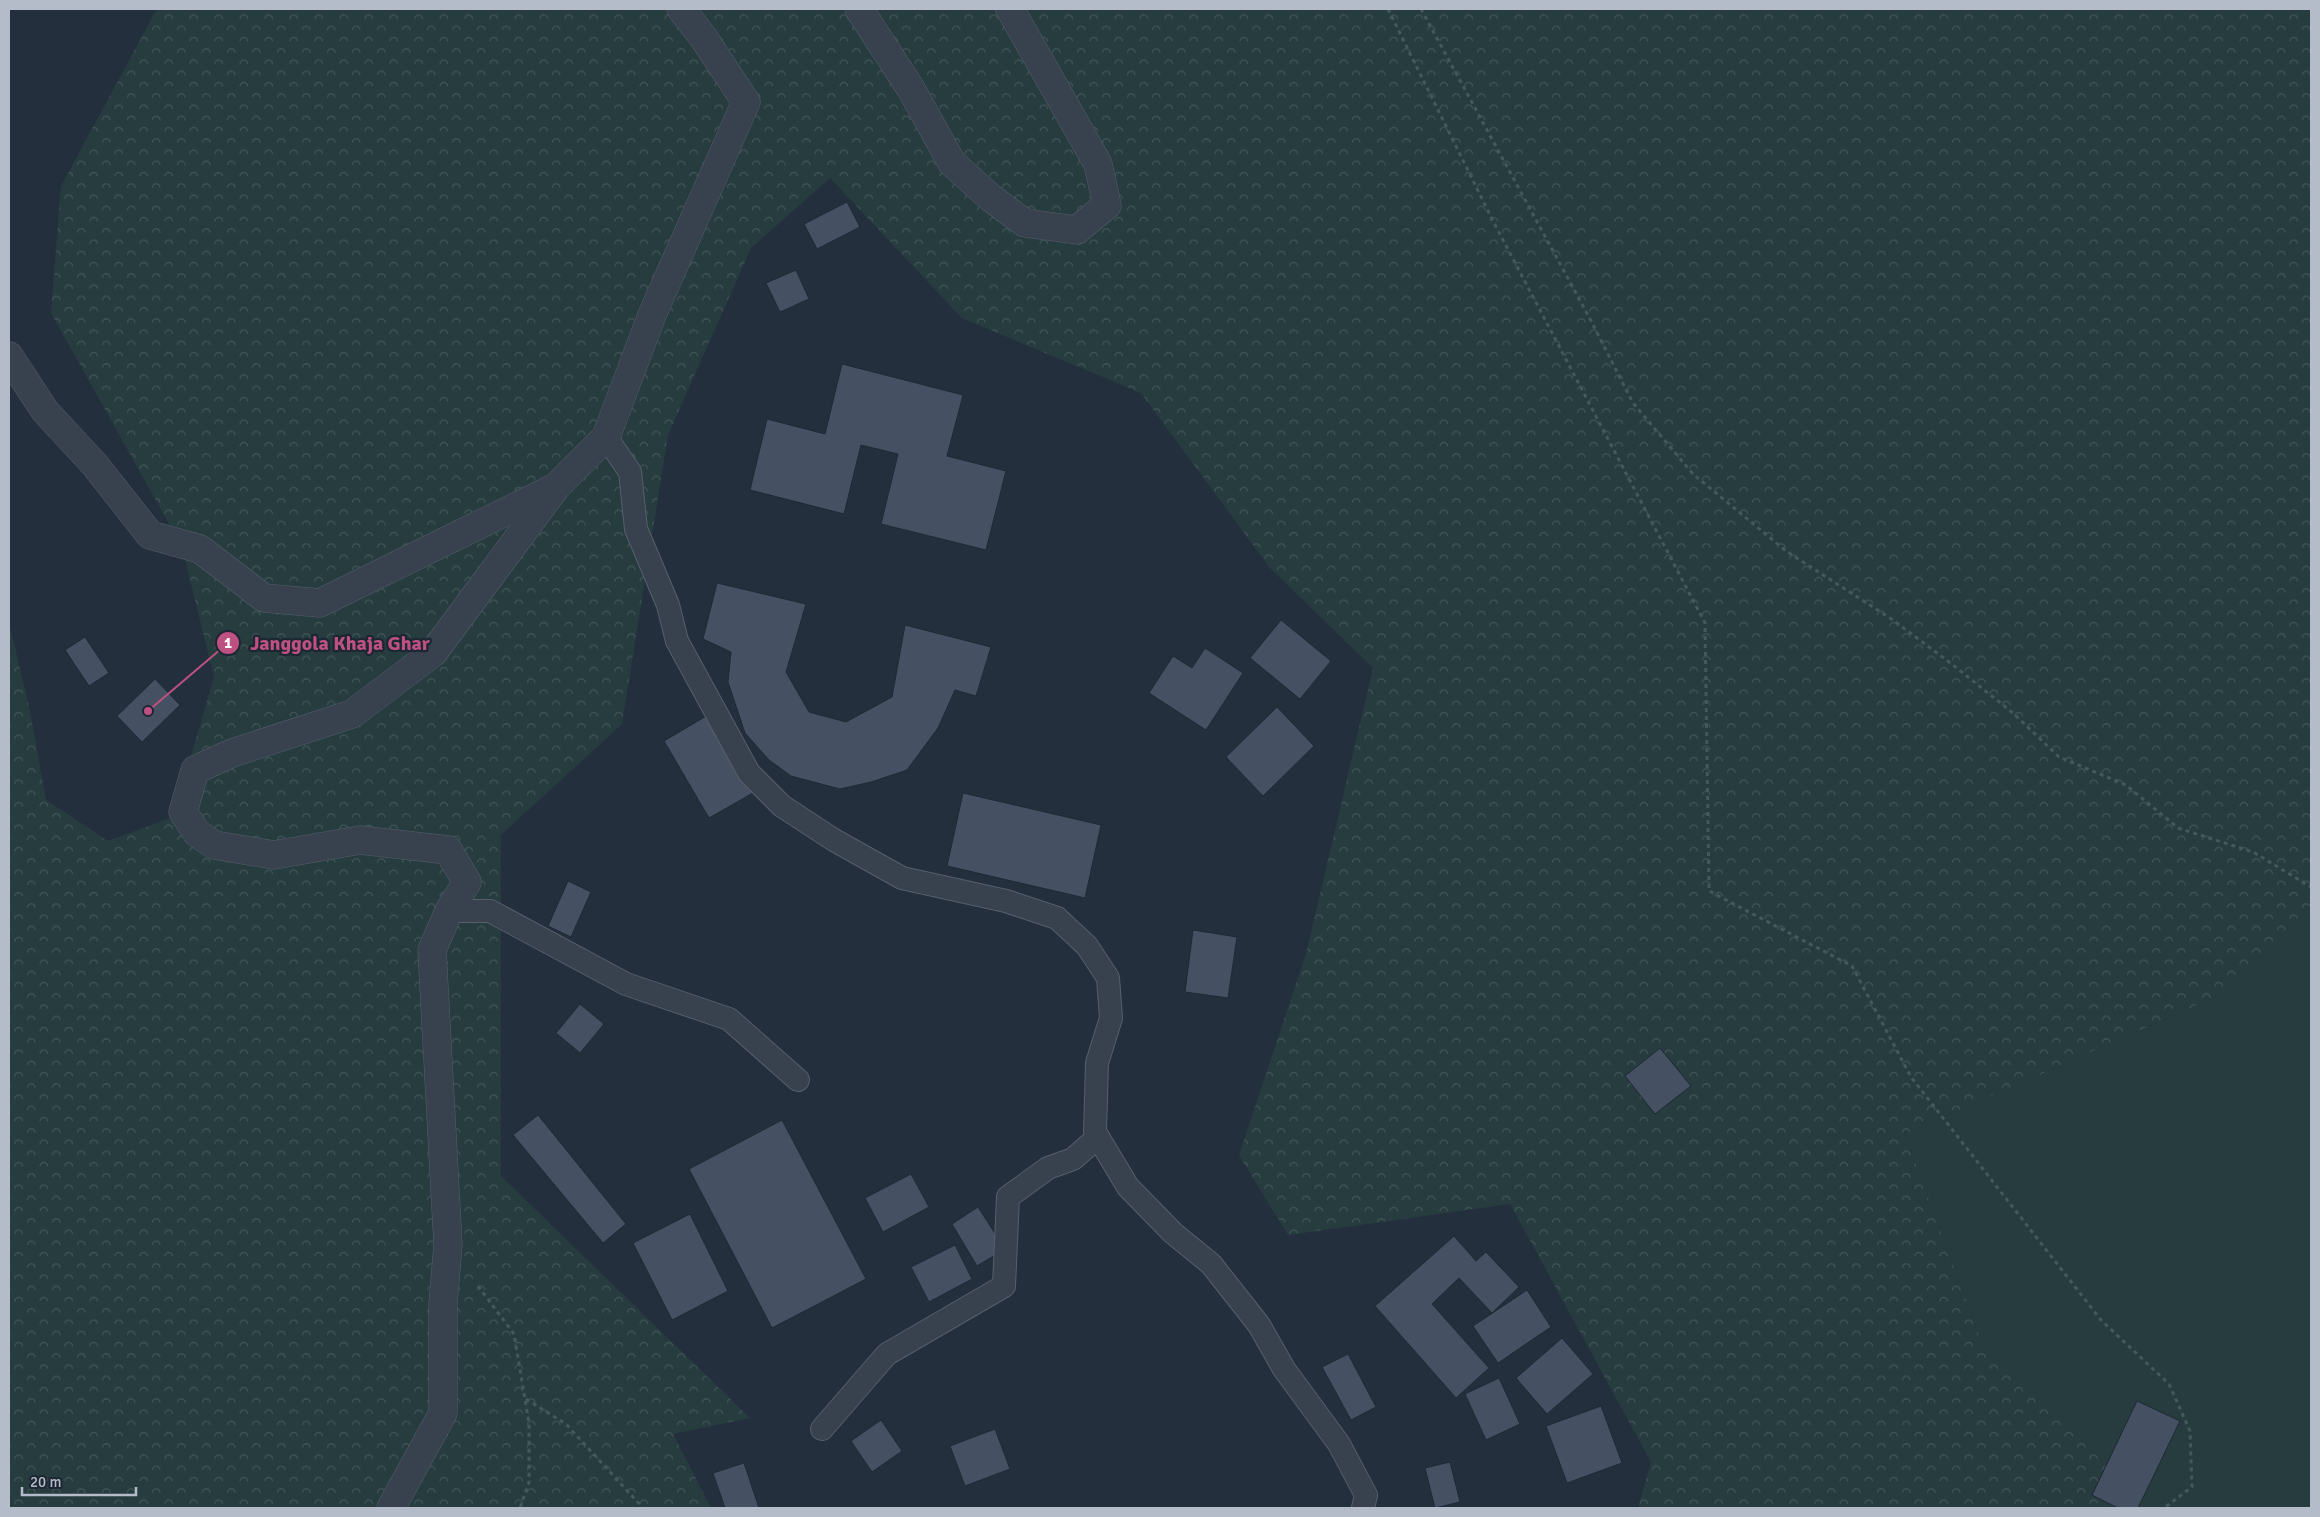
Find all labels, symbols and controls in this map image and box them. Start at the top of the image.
callout: Janggola Khaja Ghar [215,625,440,660]
text: Janggola Khaja Ghar [250,631,430,656]
text: 1 [224,634,232,652]
scale bar [22,1464,136,1496]
text: 20 m [30,1473,61,1491]

